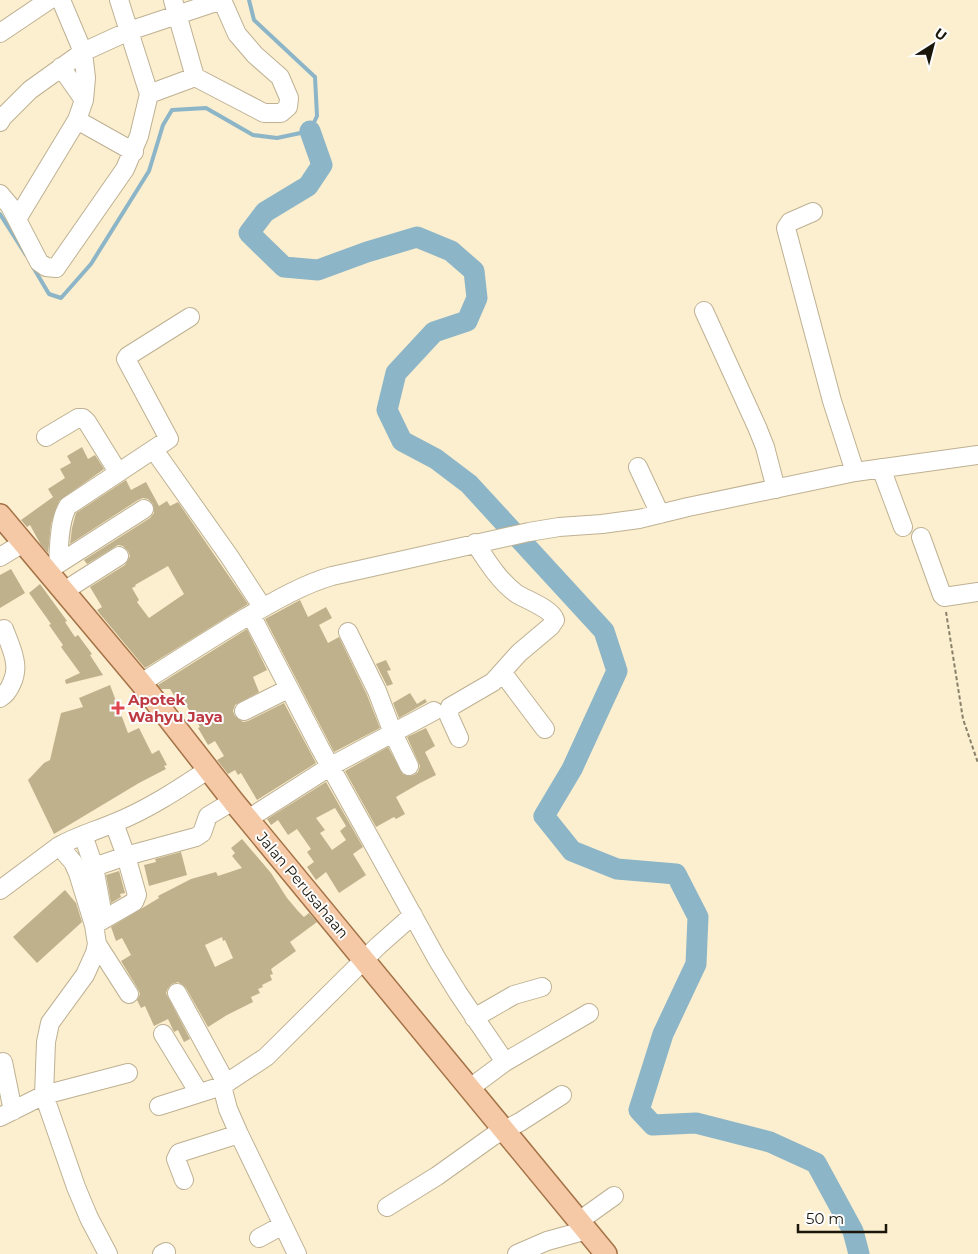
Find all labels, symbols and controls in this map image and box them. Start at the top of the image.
north arrow [908,20,958,70]
text: U [931,24,950,45]
place label: Apotek Wahyu Jaya [127,690,223,726]
marker: Apotek Wahyu Jaya [112,702,124,714]
street label: Jalan Perusahaan [252,827,353,942]
scale bar [798,1202,886,1234]
text: 50 m [806,1209,844,1228]

